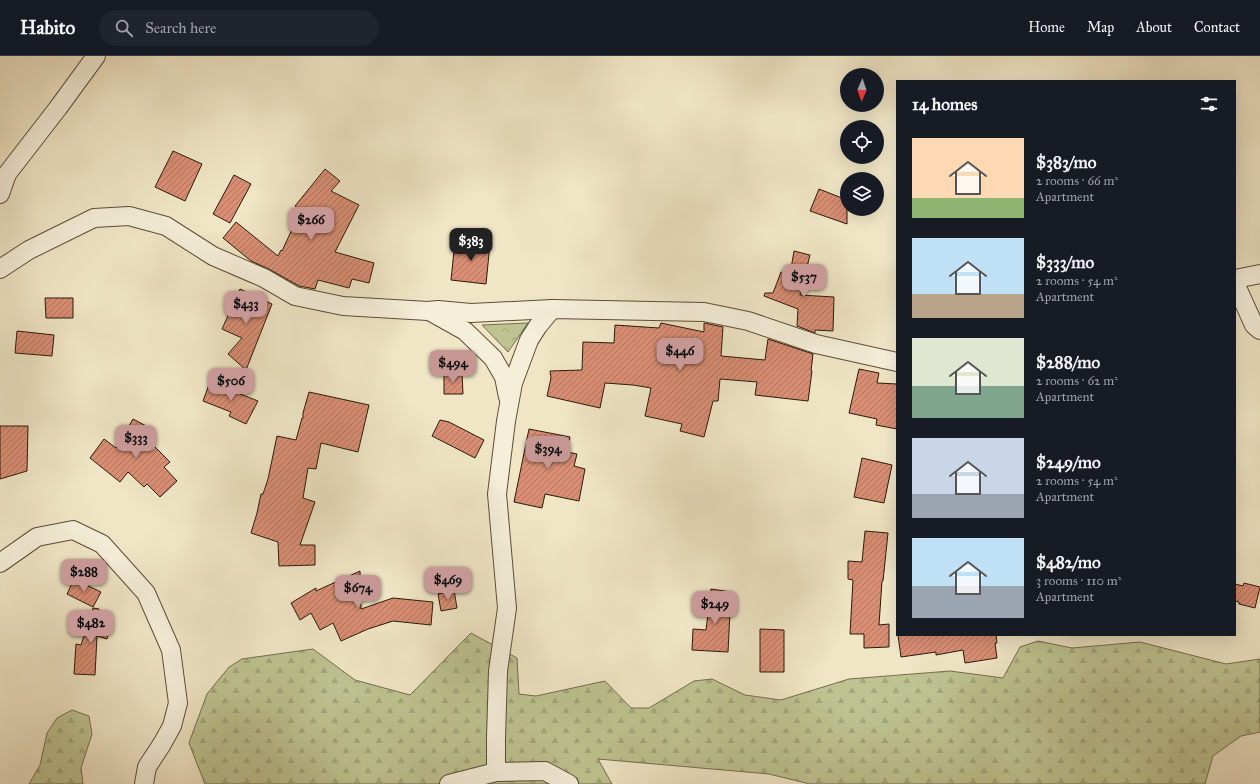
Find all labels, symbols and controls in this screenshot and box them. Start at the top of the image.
search box [99,10,379,46]
text: Habito [20,16,75,39]
icon: search [113,17,135,39]
text: Search here [145,19,216,37]
text: Home [1028,19,1065,36]
text: Map [1087,19,1114,36]
text: About [1136,19,1172,36]
text: Contact [1194,19,1240,36]
north arrow [840,68,884,112]
map controls [840,68,884,216]
icon: filters [1198,93,1220,115]
text: 14 homes [912,94,977,115]
button: locate [840,120,884,164]
text: $383/mo [1036,152,1096,173]
icon: home [944,154,992,202]
button: layers [840,172,884,216]
text: 2 rooms · 66 m² [1036,173,1118,189]
text: Apartment [1036,189,1094,205]
pin: $266 [287,207,335,241]
text: $266 [297,212,325,228]
pin: $383 [447,228,495,262]
text: $383 [458,233,484,249]
text: $333/mo [1036,252,1094,273]
icon: home [944,254,992,302]
pin: $537 [780,264,828,298]
text: $537 [791,269,817,285]
text: 2 rooms · 54 m² [1036,273,1118,289]
text: Apartment [1036,289,1094,305]
pin: $433 [222,291,270,325]
text: $433 [233,296,259,312]
pin: $446 [656,338,704,372]
text: $446 [666,343,694,359]
pin: $494 [429,350,477,384]
text: $288/mo [1036,352,1100,373]
icon: home [944,354,992,402]
text: $494 [438,355,468,371]
pin: $506 [207,368,255,402]
text: $506 [217,373,245,389]
text: 2 rooms · 62 m² [1036,373,1118,389]
text: Apartment [1036,389,1094,405]
pin: $333 [112,425,160,459]
text: $333 [124,430,148,446]
pin: $394 [524,436,572,470]
text: $394 [534,441,562,457]
text: $249/mo [1036,452,1101,473]
icon: home [944,454,992,502]
text: 2 rooms · 54 m² [1036,473,1118,489]
text: Apartment [1036,489,1094,505]
text: $482/mo [1036,552,1101,573]
icon: home [944,554,992,602]
pin: $288 [60,559,108,593]
text: $288 [70,564,98,580]
pin: $469 [424,567,472,601]
text: $469 [434,572,462,588]
text: 3 rooms · 110 m² [1036,573,1121,589]
pin: $674 [334,575,382,609]
text: $674 [344,580,372,596]
text: Apartment [1036,589,1094,605]
pin: $249 [691,591,739,625]
text: $249 [701,596,729,612]
pin: $482 [67,610,115,644]
text: $482 [77,615,105,631]

